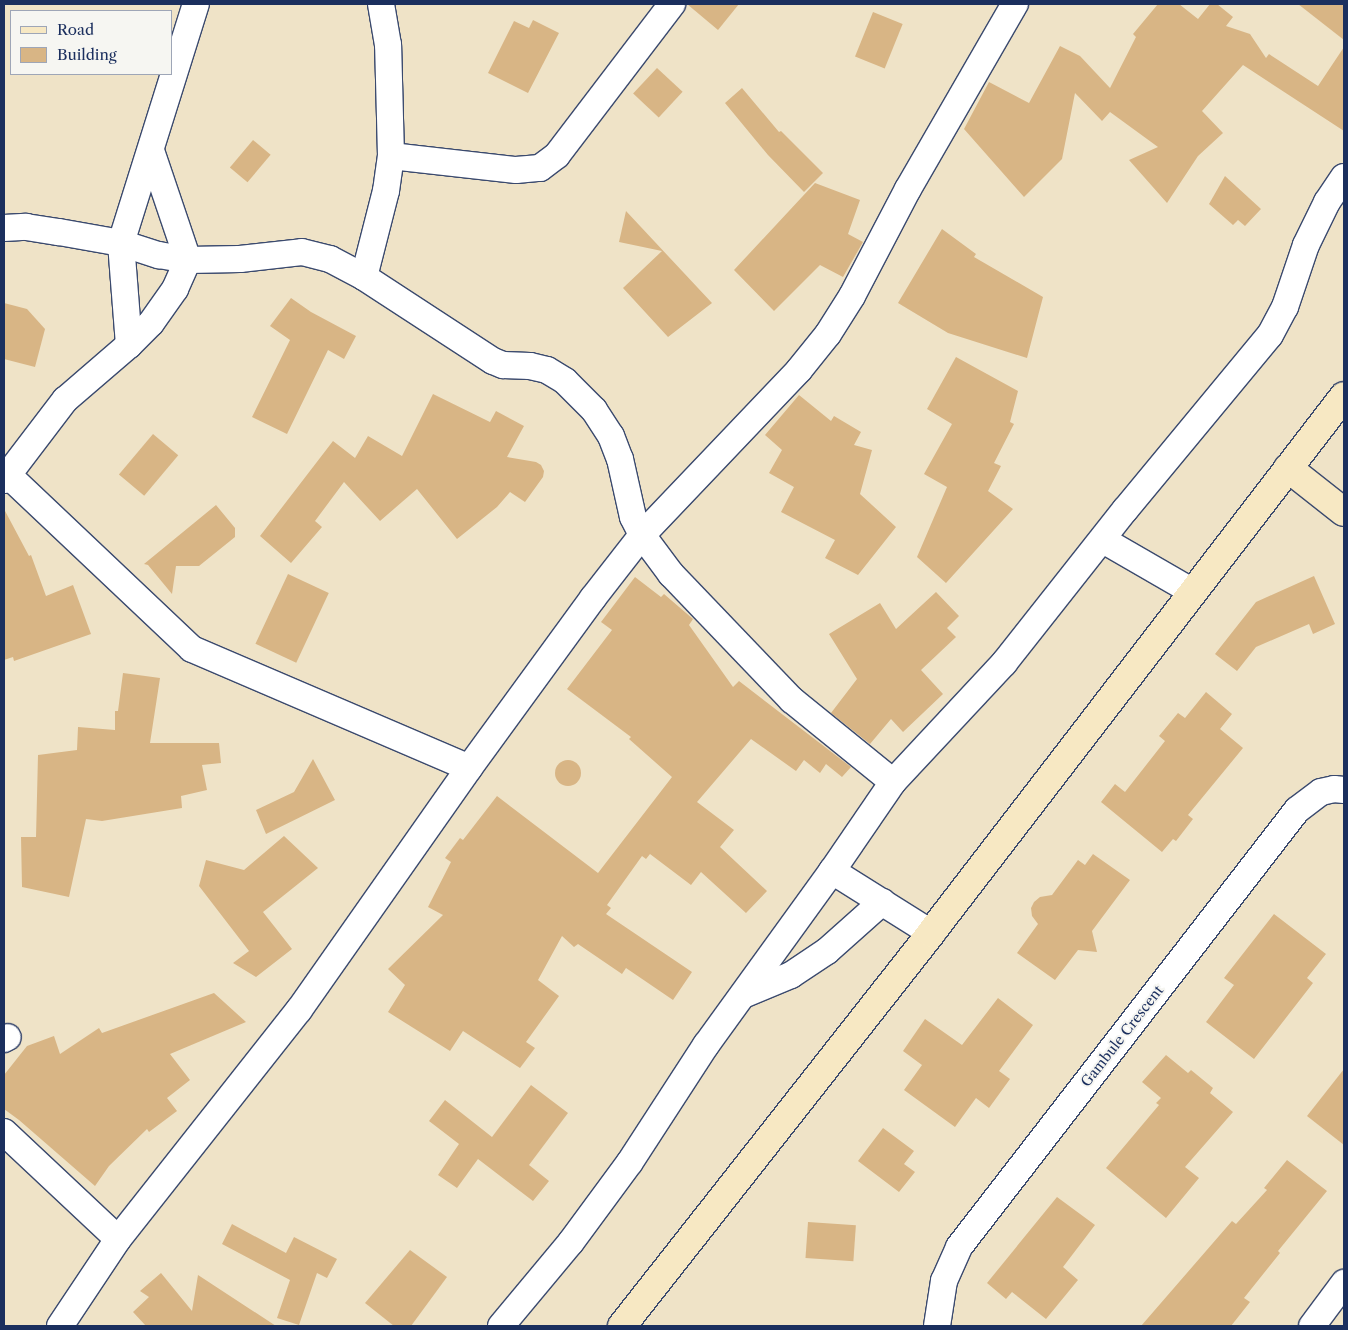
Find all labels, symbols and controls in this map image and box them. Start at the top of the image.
legend [10,10,172,75]
text: Road [57,20,94,39]
text: Building [57,45,117,64]
street label: Gambule Crescent [1077,982,1167,1090]

